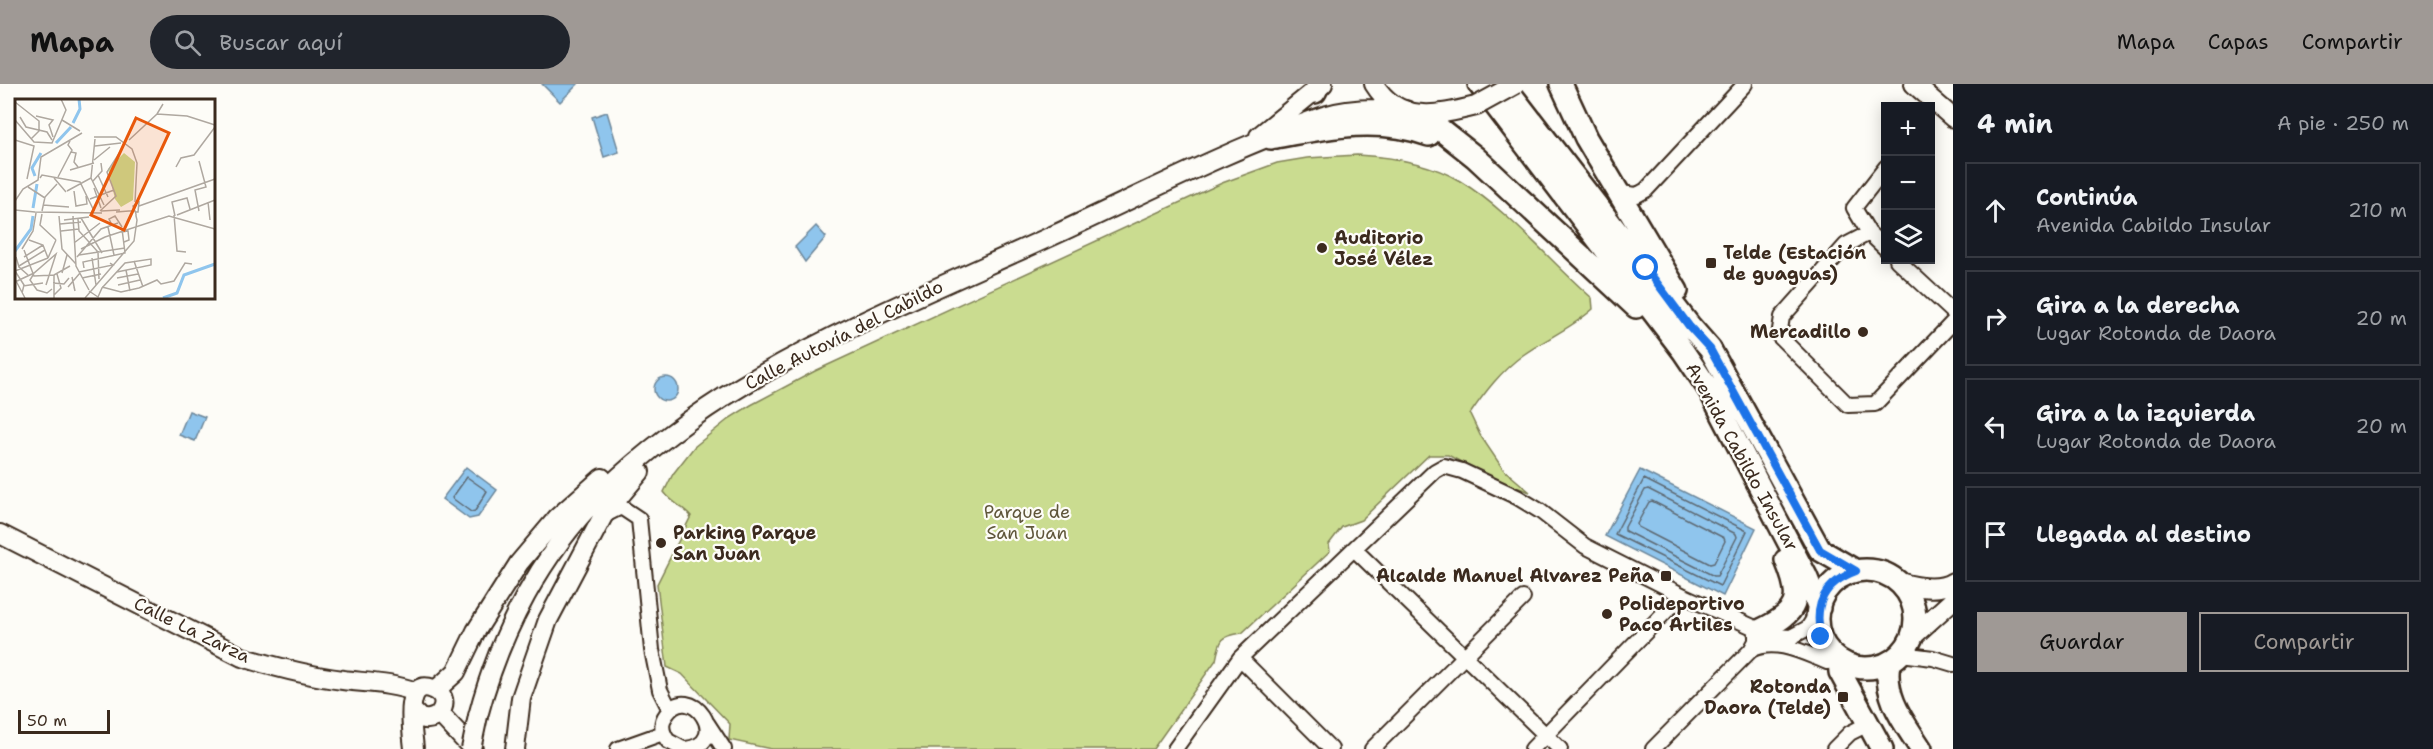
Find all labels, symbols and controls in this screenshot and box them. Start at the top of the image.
search box [150,15,570,69]
text: Mapa [30,23,114,61]
icon: search [171,26,204,59]
text: Buscar aquí [219,28,342,57]
text: Mapa [2117,28,2175,56]
text: Capas [2208,28,2269,56]
text: Compartir [2302,28,2403,56]
inset map [15,99,214,298]
map controls [1881,102,1935,264]
button: + [1881,102,1935,156]
text: 4 min [1977,106,2053,141]
text: A pie · 250 m [2277,110,2409,136]
button: − [1881,156,1935,210]
text: Continúa [2036,183,2138,212]
icon: ahead [1979,194,2012,227]
text: 210 m [2348,197,2407,223]
button: layers [1881,210,1935,264]
text: Avenida Cabildo Insular [2036,212,2271,238]
place label: Auditorio José Vélez [1334,226,1434,271]
marker: Auditorio José Vélez [1315,241,1329,255]
place label: Telde (Estación de guaguas) [1723,241,1866,286]
route start [1632,254,1658,280]
marker: Telde (Estación de guaguas) [1704,256,1718,270]
street label: Calle Autovía del Cabildo [741,275,947,395]
text: Gira a la derecha [2036,291,2240,320]
icon: right [1979,302,2012,335]
text: 20 m [2356,305,2407,331]
place label: Mercadillo [1750,320,1851,344]
text: Lugar Rotonda de Daora [2036,320,2276,346]
marker: Mercadillo [1856,325,1870,339]
street label: Avenida Cabildo Insular [1680,359,1804,555]
text: Gira a la izquierda [2036,399,2255,428]
icon: left [1979,410,2012,443]
text: 20 m [2356,413,2407,439]
text: Lugar Rotonda de Daora [2036,428,2276,454]
park label: Parque de San Juan [984,500,1070,545]
icon: arrive [1979,518,2012,551]
text: Llegada al destino [2036,520,2251,549]
place label: Parking Parque San Juan [673,521,816,566]
marker: Parking Parque San Juan [654,536,668,550]
place label: Alcalde Manuel Alvarez Peña [1376,564,1655,588]
marker: Alcalde Manuel Alvarez Peña [1659,569,1673,583]
street label: Calle La Zarza [130,591,254,669]
place label: Polideportivo Paco Artiles [1619,592,1745,637]
marker: Polideportivo Paco Artiles [1600,607,1614,621]
button: Guardar [1977,612,2187,672]
button: Compartir [2199,612,2409,672]
route end [1807,623,1833,649]
place label: Rotonda Daora (Telde) [1704,675,1832,720]
marker: Rotonda Daora (Telde) [1836,690,1850,704]
scale bar [18,707,110,734]
text: 50 m [27,710,67,731]

